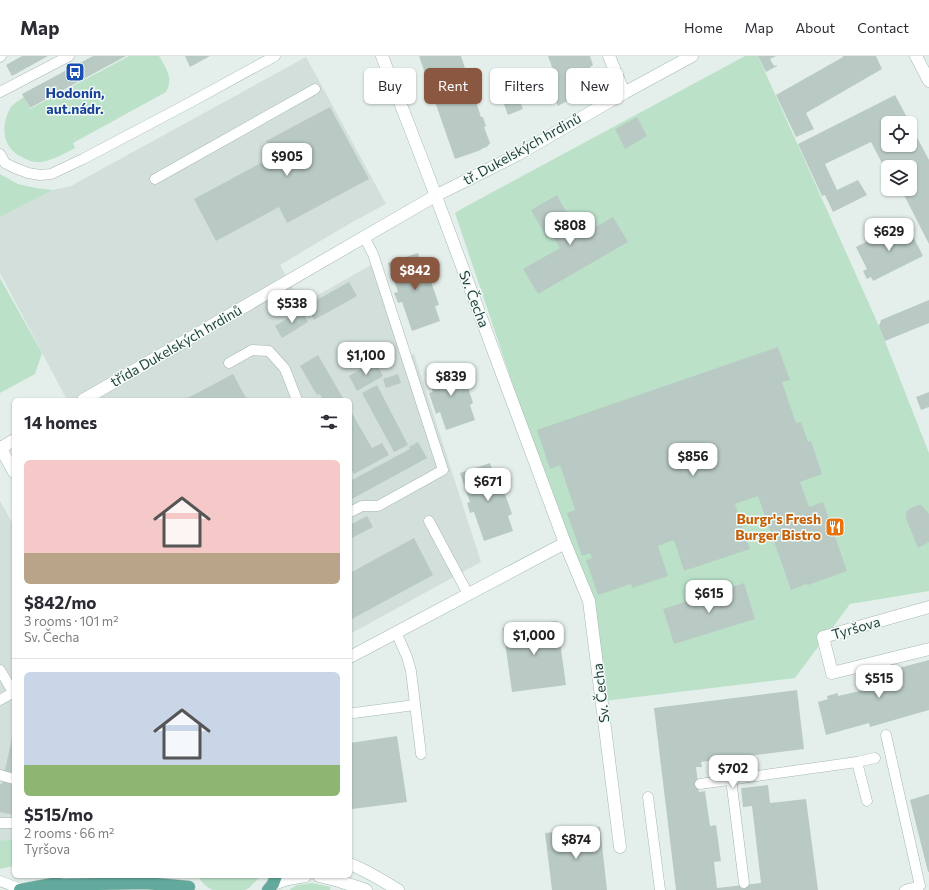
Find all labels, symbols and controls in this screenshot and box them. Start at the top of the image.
text: Map [20,16,59,39]
text: Home [684,19,723,36]
text: Map [745,19,773,36]
text: About [795,19,835,36]
text: Contact [857,19,909,36]
bus stop icon: Hodonín, aut.nádr. [64,61,86,83]
chip: Buy [364,68,416,104]
chip: Rent [424,68,482,104]
chip: Filters [490,68,558,104]
chip: New [566,68,623,104]
place label: Hodonín, aut.nádr. [45,84,105,117]
street label: tř. Dukelských hrdinů [460,109,584,188]
map controls [881,116,917,196]
button: locate [881,116,917,152]
pin: $905 [263,143,311,177]
text: $905 [271,148,303,164]
button: layers [881,160,917,196]
pin: $808 [546,212,594,246]
text: $808 [554,217,586,233]
pin: $629 [865,218,913,252]
text: $629 [874,223,904,239]
pin: $842 [391,257,439,291]
text: $842 [400,262,430,278]
street label: Sv. Čecha [456,268,493,330]
pin: $538 [268,290,316,324]
text: $538 [277,295,307,311]
street label: třída Dukelských hrdinů [107,301,244,390]
pin: $1,100 [333,342,399,376]
text: $1,100 [347,347,385,363]
pin: $839 [427,363,475,397]
text: $839 [435,368,467,384]
icon: filters [318,411,340,433]
text: 14 homes [24,412,97,433]
pin: $856 [669,443,717,477]
text: $856 [677,448,709,464]
pin: $671 [464,468,512,502]
text: $671 [474,473,502,489]
icon: home [146,486,218,558]
place label: Burgr's Fresh Burger Bistro [735,510,821,543]
restaurant icon: Burgr's Fresh Burger Bistro [824,516,846,538]
pin: $615 [685,580,733,614]
text: $615 [695,585,723,601]
text: $842/mo [24,592,96,613]
text: 3 rooms · 101 m² [24,613,118,629]
street label: Tyršova [830,613,882,643]
pin: $1,000 [501,622,567,656]
text: $1,000 [513,627,555,643]
text: Sv. Čecha [24,629,79,645]
street label: Sv. Čecha [588,662,613,724]
pin: $515 [855,665,903,699]
text: $515 [865,670,893,686]
icon: home [146,698,218,770]
pin: $702 [709,755,757,789]
text: $702 [718,760,748,776]
text: $515/mo [24,804,93,825]
text: 2 rooms · 66 m² [24,825,114,841]
pin: $874 [552,826,600,860]
text: $874 [561,831,591,847]
text: Tyršova [24,841,70,857]

